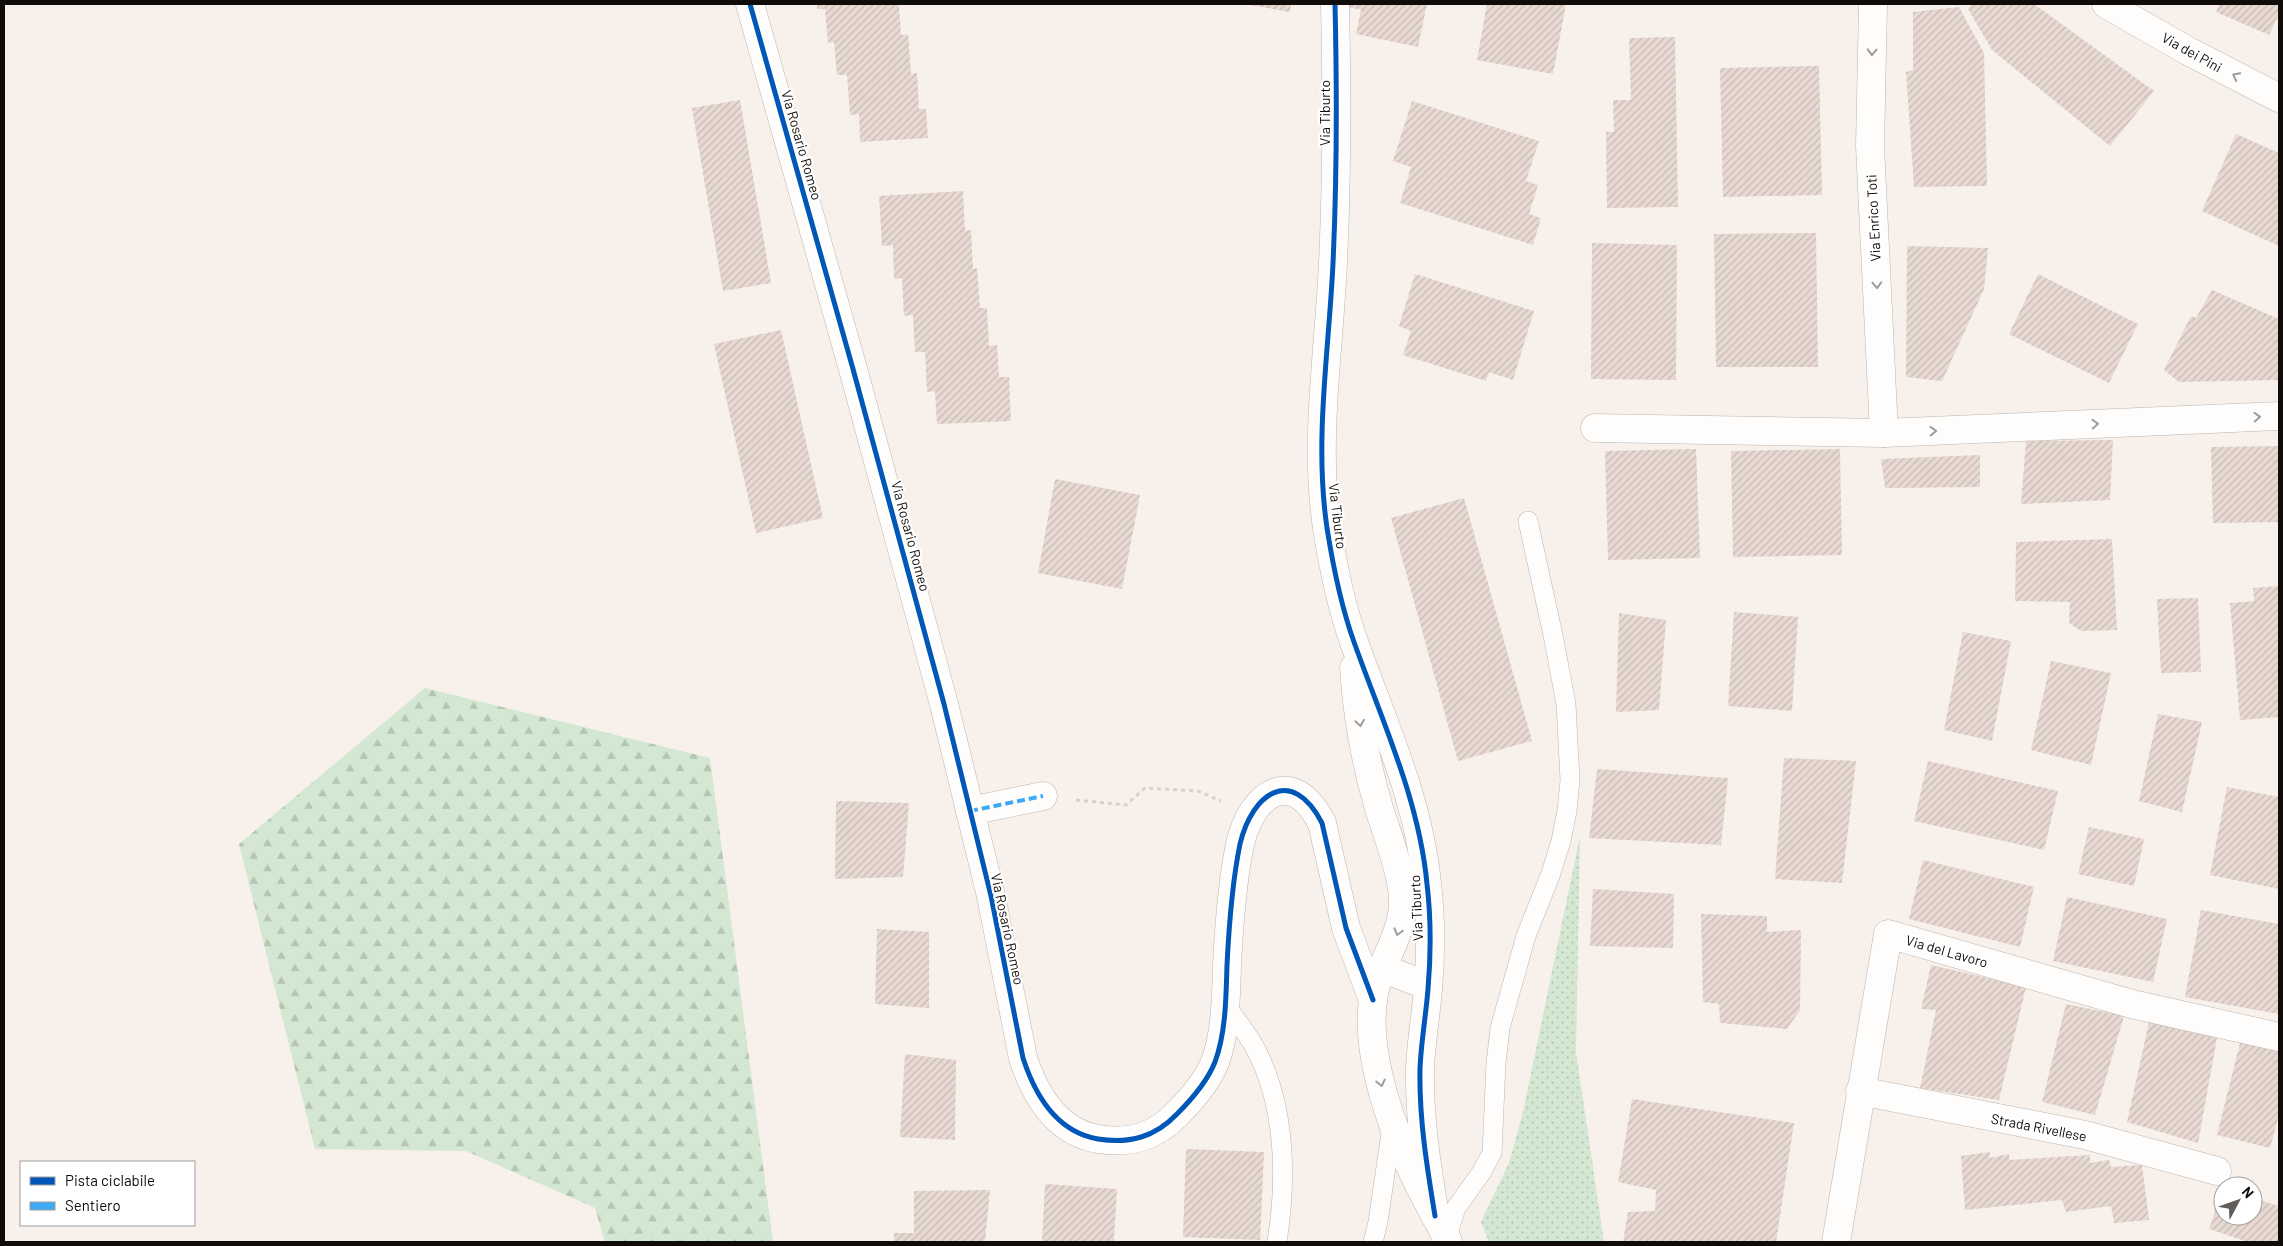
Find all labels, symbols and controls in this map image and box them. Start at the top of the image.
street label: Via dei Pini [2159,29,2225,75]
one-way arrow [1867,49,1877,57]
one-way arrow [2232,72,2241,82]
street label: Via Tiburto [1316,80,1333,146]
street label: Via Rosario Romeo [778,88,826,202]
street label: Via Enrico Toti [1862,174,1884,262]
one-way arrow [1871,281,1882,289]
one-way arrow [2254,411,2262,422]
one-way arrow [2091,418,2099,429]
one-way arrow [1929,425,1937,436]
street label: Via Rosario Romeo [888,479,934,593]
street label: Via Tiburto [1326,482,1350,550]
one-way arrow [1354,719,1364,728]
street label: Via Rosario Romeo [988,872,1028,986]
street label: Via Tiburto [1406,875,1426,941]
one-way arrow [1393,928,1404,937]
street label: Via del Lavoro [1904,931,1990,971]
one-way arrow [1376,1078,1386,1087]
street label: Strada Rivellese [1990,1109,2088,1145]
legend [20,1161,195,1226]
text: Pista ciclabile [65,1171,155,1189]
north arrow [2213,1176,2263,1226]
text: N [2239,1183,2258,1201]
text: Sentiero [65,1196,121,1214]

